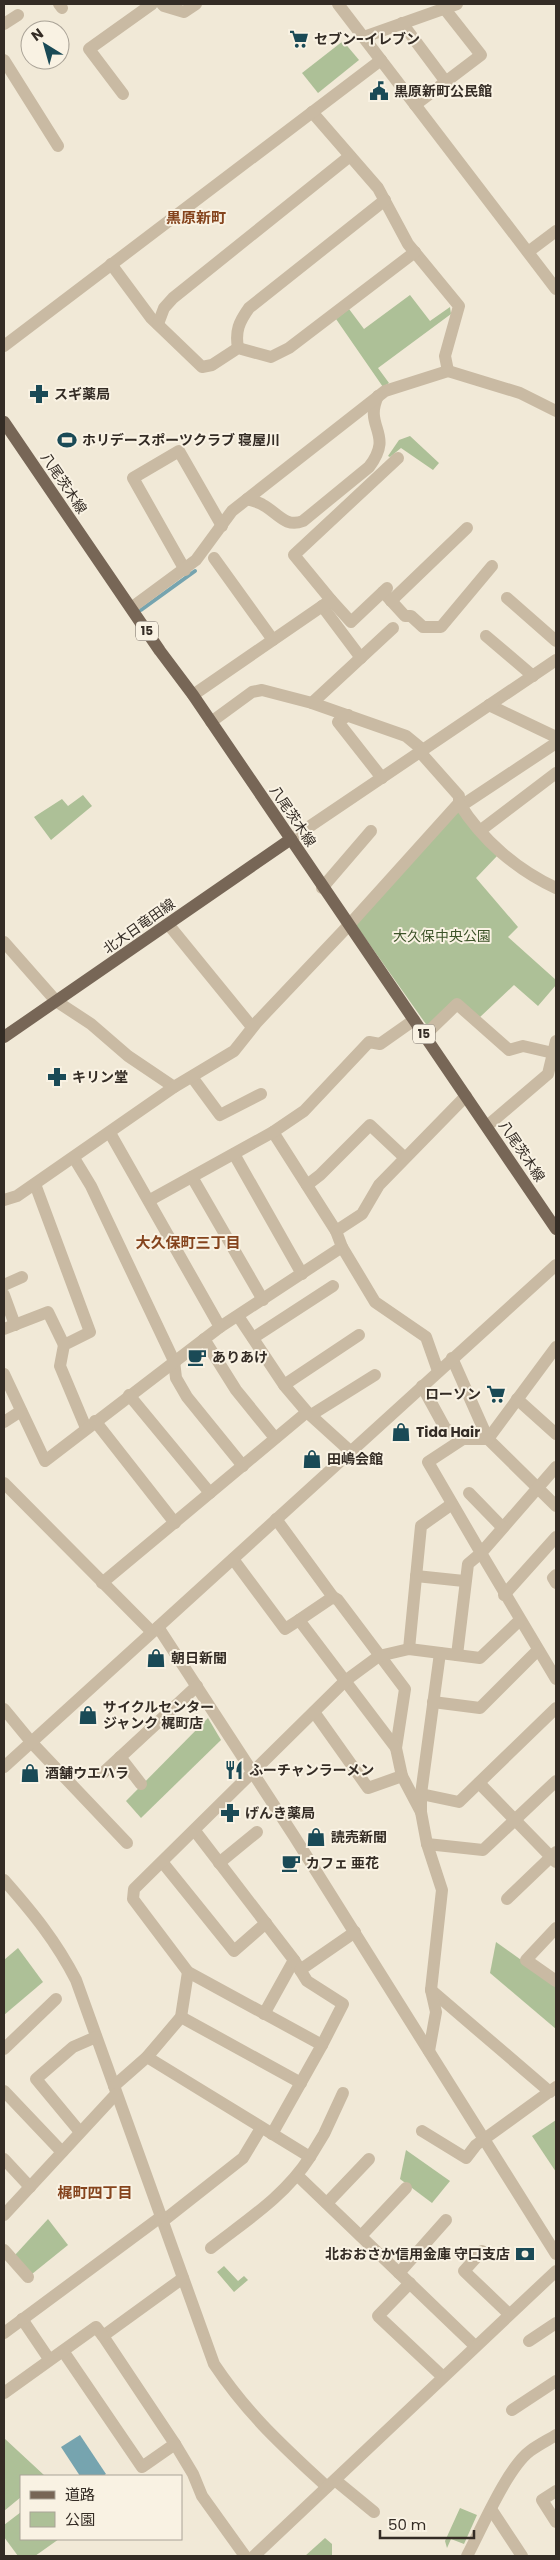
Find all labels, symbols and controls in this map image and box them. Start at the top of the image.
north arrow [20,20,70,70]
text: N [27,23,47,46]
supermarket icon: セブン-イレブン [288,28,310,50]
place label: セブン-イレブン [314,29,420,49]
public building icon: 黒原新町公民館 [368,80,390,102]
place label: 黒原新町公民館 [394,81,492,101]
district label: 黒原新町 [166,207,226,228]
pharmacy icon: スギ薬局 [28,383,50,405]
place label: スギ薬局 [54,384,110,404]
sports icon: ホリデースポーツクラブ 寝屋川 [56,429,78,451]
place label: ホリデースポーツクラブ 寝屋川 [82,430,280,450]
street label: 八尾茨木線 [36,448,92,518]
road number: 15 [136,622,158,640]
street label: 八尾茨木線 [265,781,321,851]
street label: 北大日竜田線 [99,894,179,958]
park label: 大久保中央公園 [393,926,491,946]
road number: 15 [413,1024,435,1044]
pharmacy icon: キリン堂 [46,1066,68,1088]
place label: キリン堂 [72,1067,128,1087]
street label: 八尾茨木線 [494,1116,550,1186]
district label: 大久保町三丁目 [135,1232,241,1253]
cafe icon: ありあけ [186,1346,208,1368]
place label: ありあけ [212,1347,268,1367]
supermarket icon: ローソン [485,1383,507,1405]
place label: ローソン [425,1384,481,1404]
shop icon: Tida Hair [390,1421,412,1443]
place label: Tida Hair [416,1422,480,1442]
shop icon: 田嶋会館 [301,1448,323,1470]
place label: 田嶋会館 [327,1449,383,1469]
shop icon: 朝日新聞 [145,1647,167,1669]
place label: 朝日新聞 [171,1648,227,1668]
place label: サイクルセンター ジャンク 梶町店 [103,1697,214,1733]
shop icon: サイクルセンター ジャンク 梶町店 [77,1704,99,1726]
restaurant icon: ふーチャンラーメン [223,1759,245,1781]
place label: ふーチャンラーメン [249,1760,374,1780]
shop icon: 酒舗ウエハラ [19,1762,41,1784]
place label: 酒舗ウエハラ [45,1763,129,1783]
pharmacy icon: げんき薬局 [219,1802,241,1824]
place label: げんき薬局 [245,1803,315,1823]
shop icon: 読売新聞 [305,1826,327,1848]
place label: 読売新聞 [331,1827,387,1847]
cafe icon: カフェ 亜花 [280,1852,302,1874]
place label: カフェ 亜花 [306,1853,379,1873]
district label: 梶町四丁目 [57,2182,133,2203]
bank icon: 北おおさか信用金庫 守口支店 [514,2243,536,2265]
place label: 北おおさか信用金庫 守口支店 [325,2244,510,2264]
legend [20,2475,182,2540]
text: 道路 [65,2484,95,2505]
scale bar [380,2508,474,2540]
text: 公園 [65,2509,95,2530]
text: 50 m [388,2514,426,2535]

